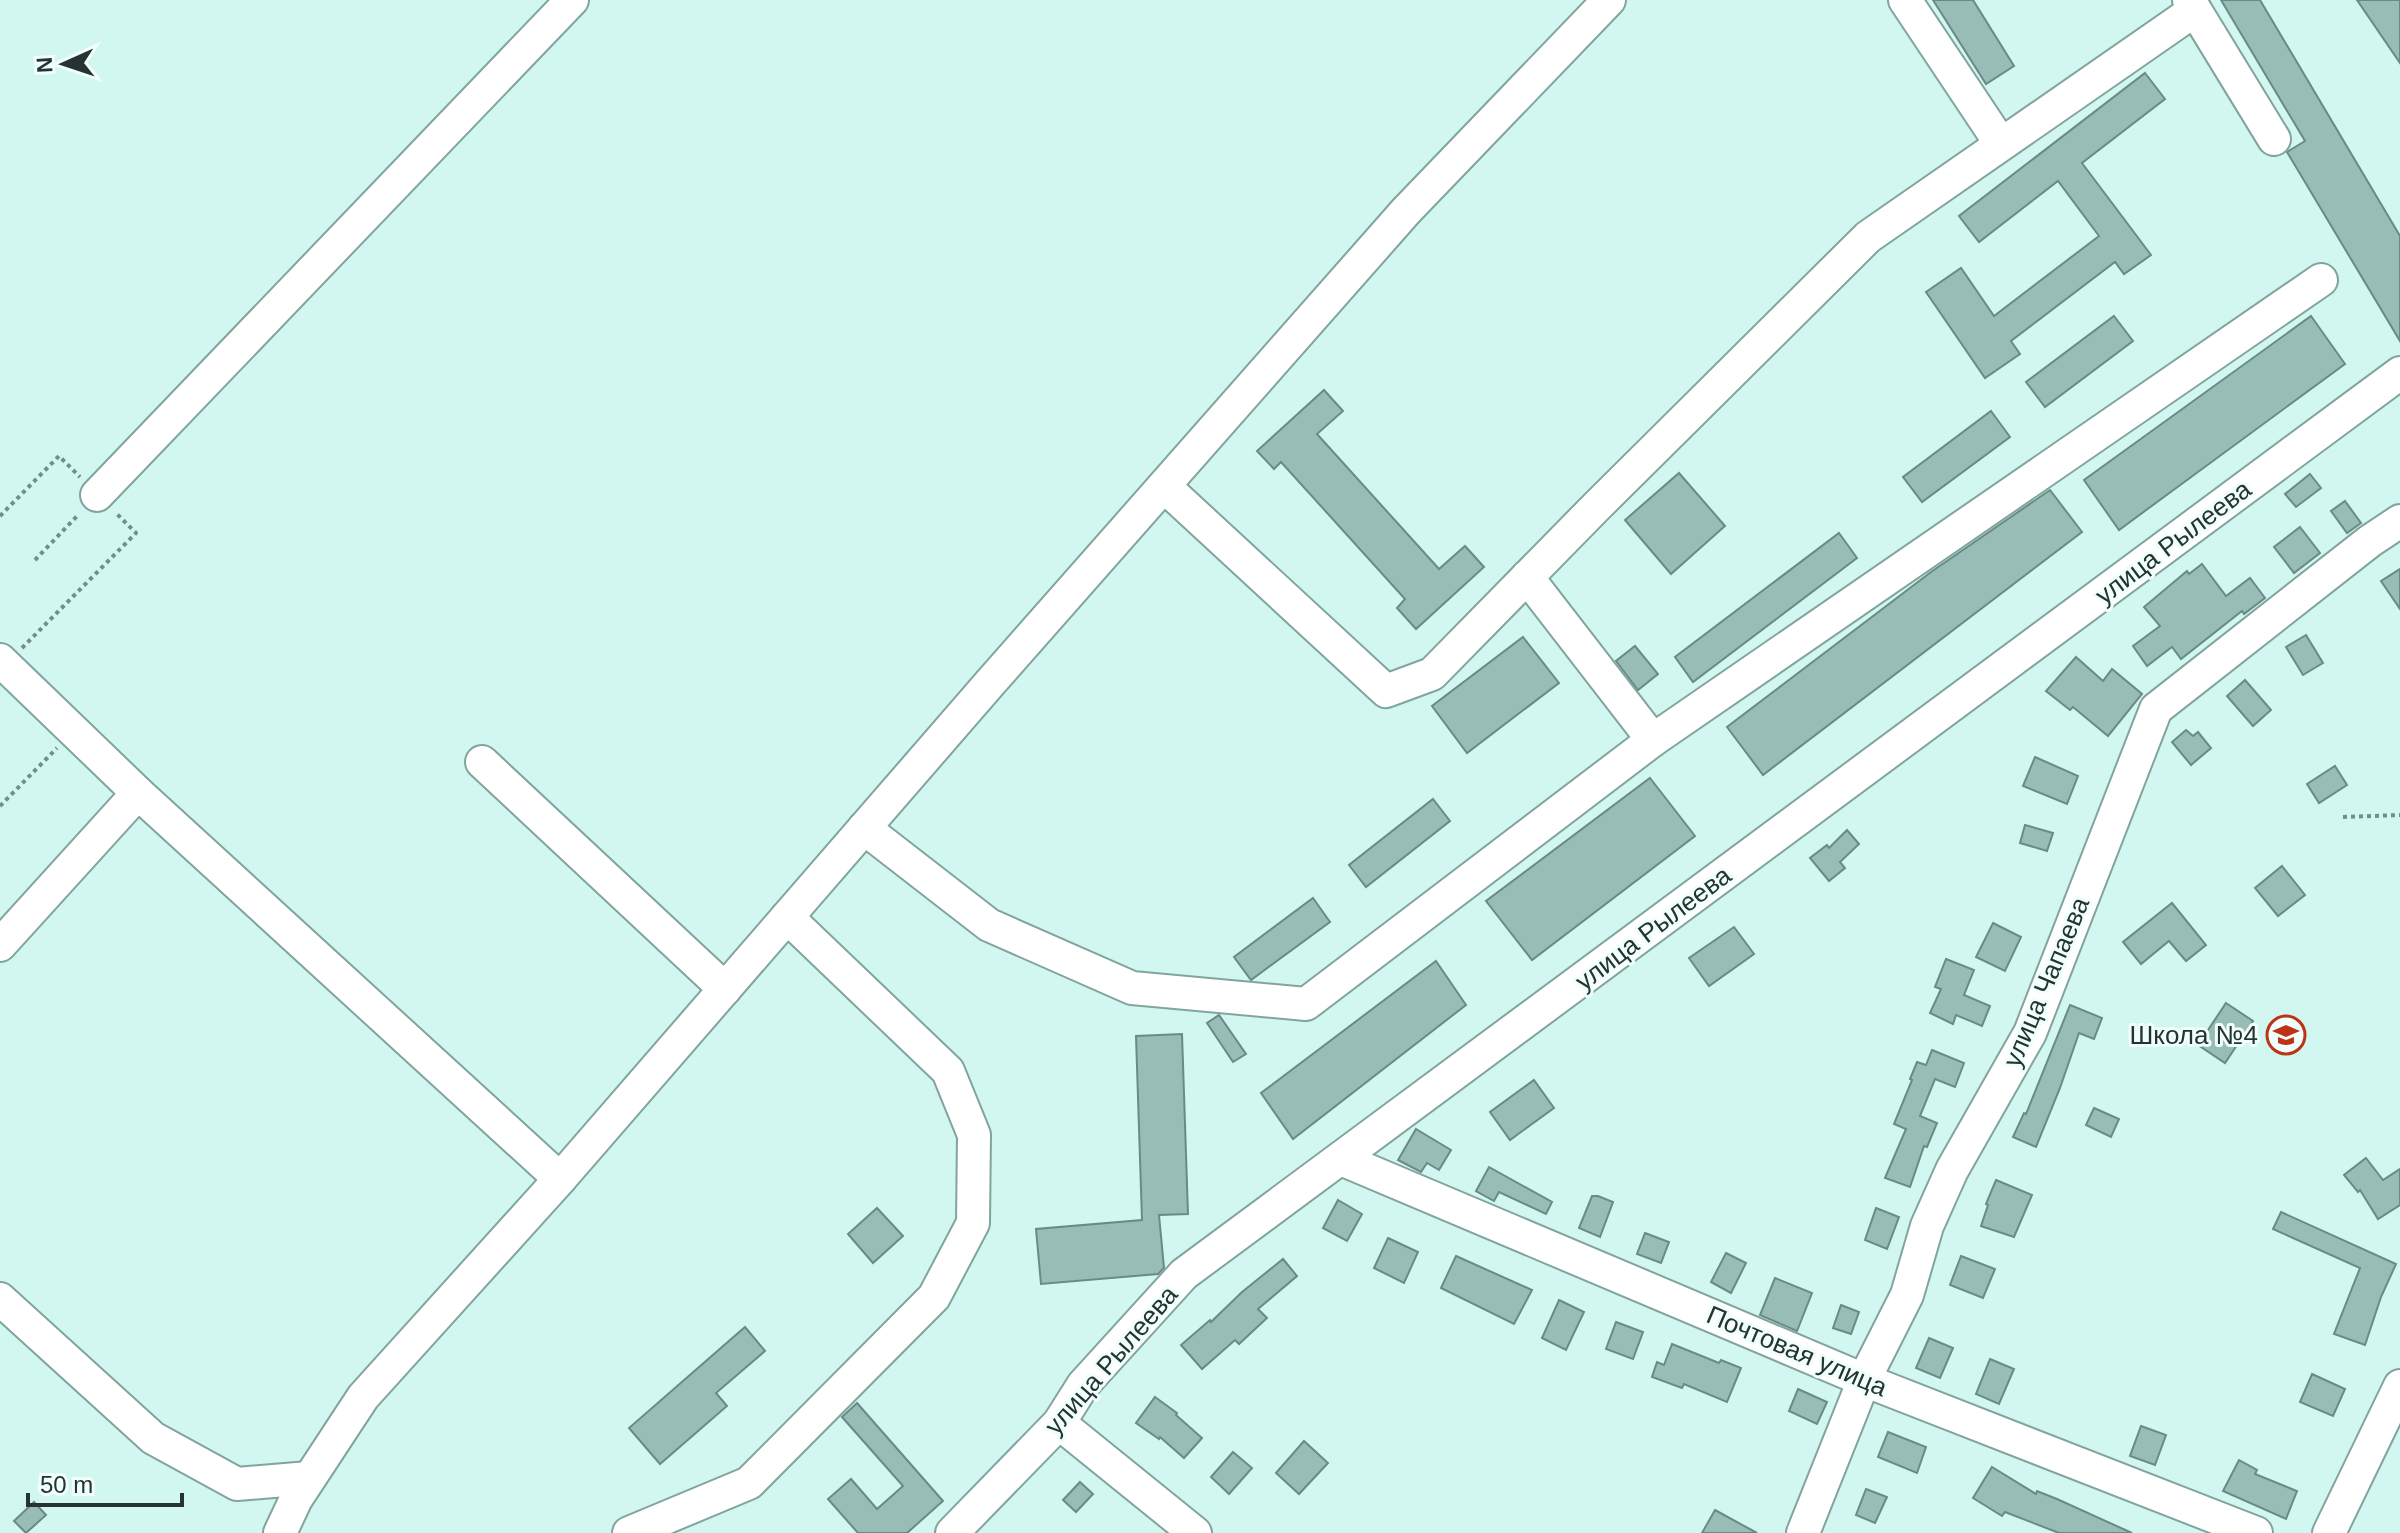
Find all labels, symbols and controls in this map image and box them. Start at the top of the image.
north arrow [24,24,104,104]
text: N [32,56,57,74]
street label: улица Рылеева [2089,473,2257,610]
street label: улица Рылеева [1569,859,1737,996]
street label: улица Чапаева [1997,892,2095,1071]
school or university icon: Школа №4 [2265,1014,2307,1056]
place label: Школа №4 [2129,1020,2258,1050]
street label: улица Рылеева [1038,1279,1184,1440]
street label: Почтовая улица [1702,1299,1892,1403]
scale bar [28,1457,182,1507]
text: 50 m [40,1471,93,1498]

